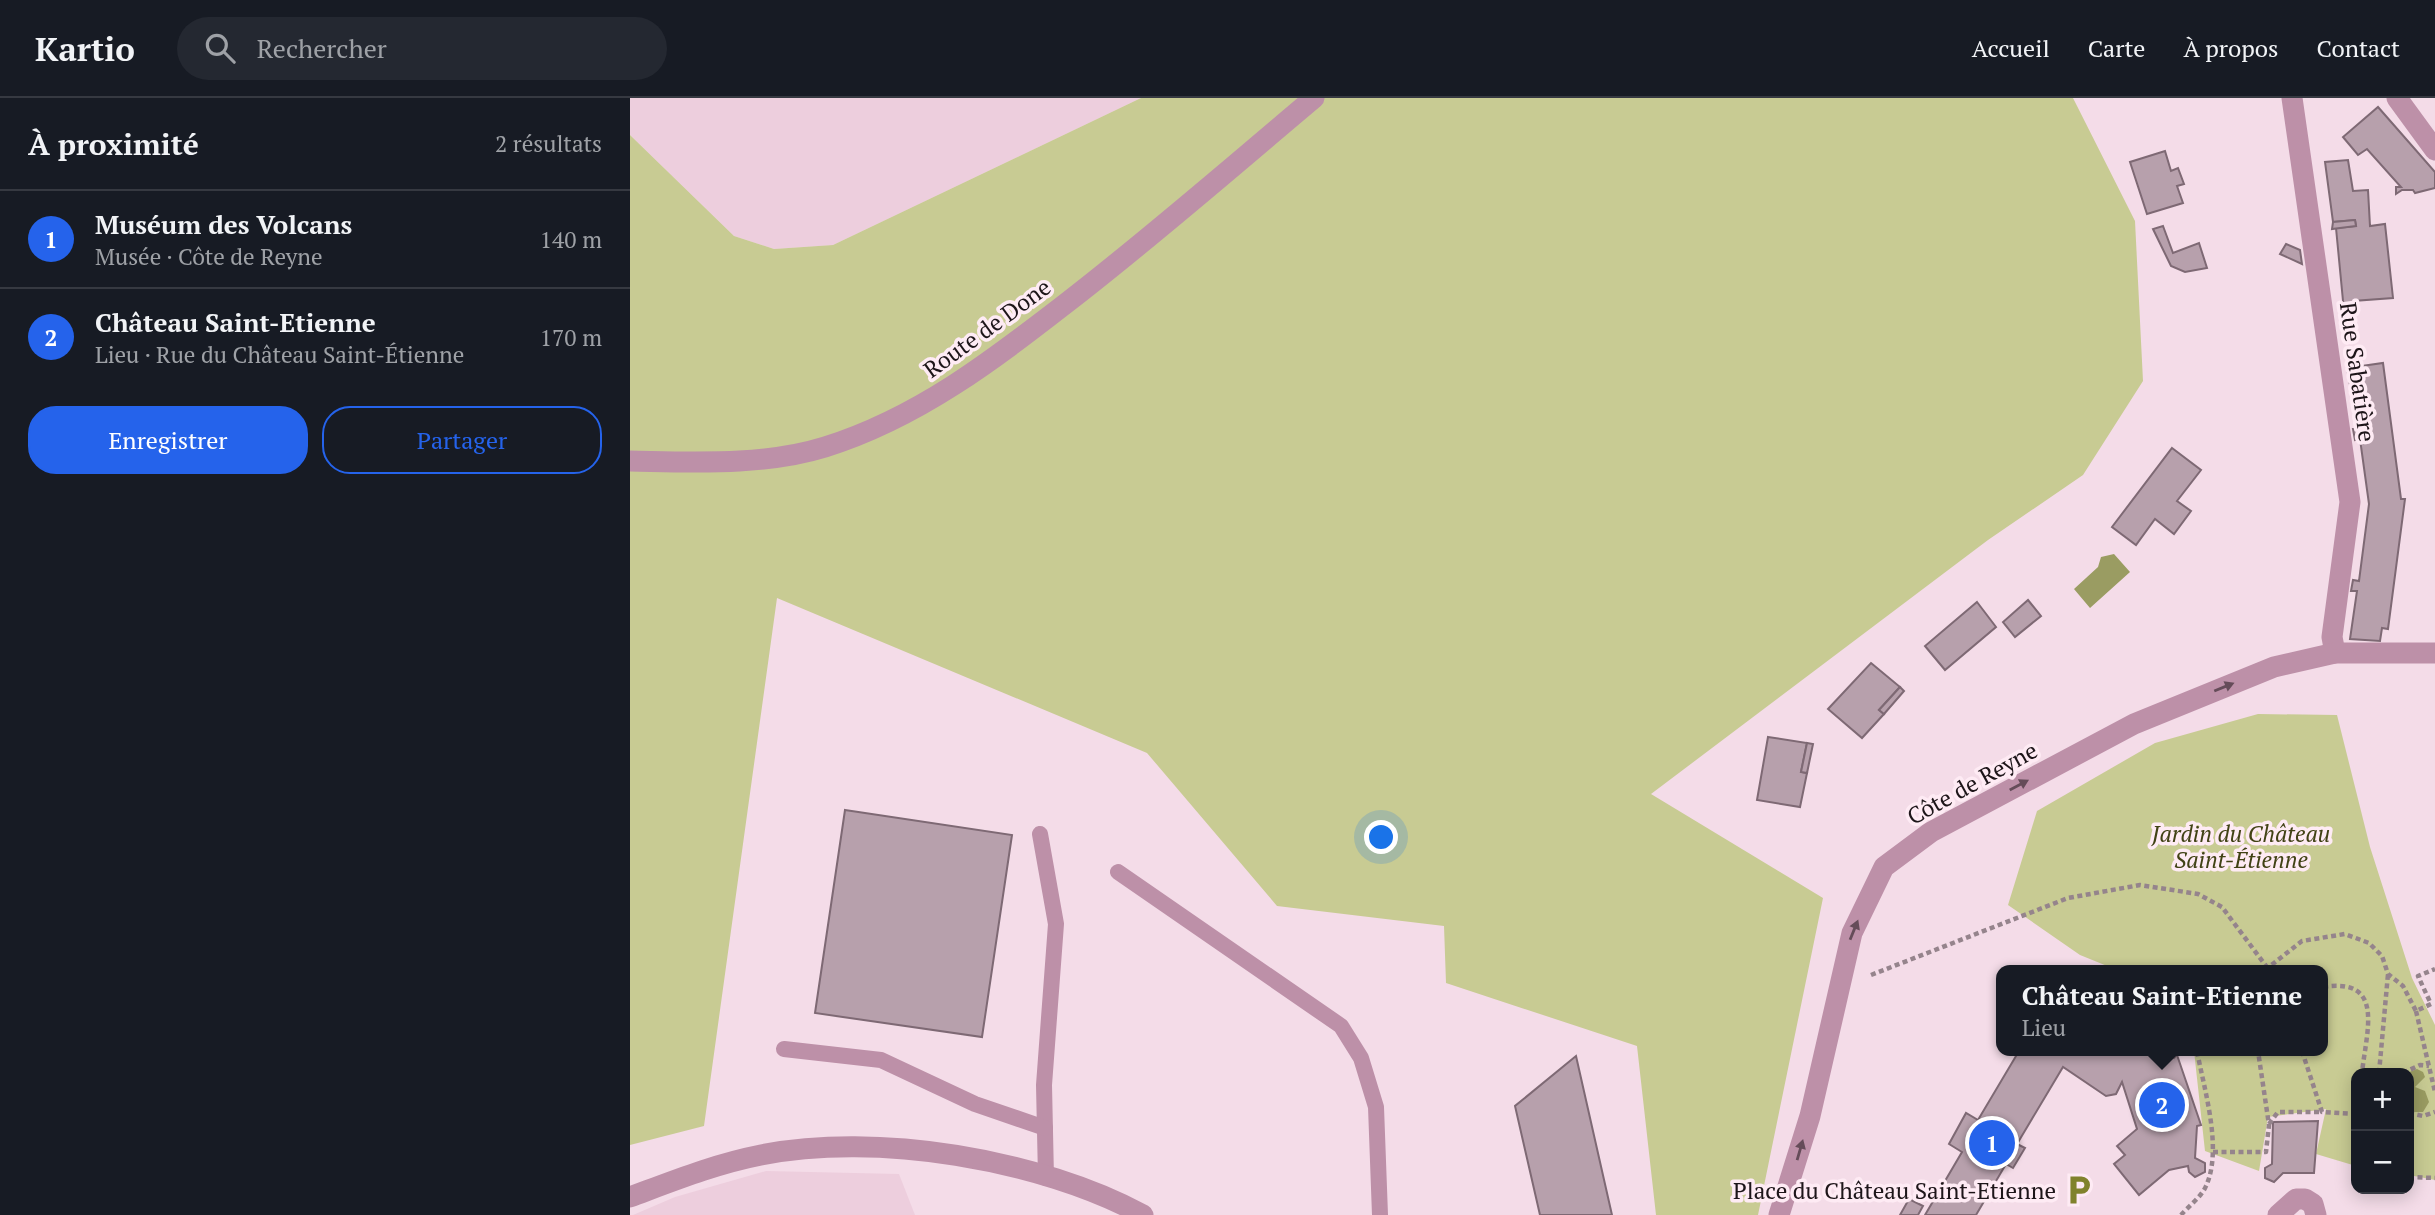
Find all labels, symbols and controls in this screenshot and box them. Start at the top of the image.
search box [177,17,667,80]
text: Kartio [35,27,135,70]
icon: search [201,29,239,67]
text: Rechercher [257,31,387,65]
text: Accueil [1972,32,2050,64]
text: Carte [2088,32,2145,64]
text: À propos [2183,32,2279,64]
text: Contact [2317,32,2400,64]
text: À proximité [28,124,199,164]
text: 2 résultats [495,128,602,159]
text: Muséum des Volcans [95,207,352,241]
text: 1 [45,224,58,255]
text: 140 m [540,224,602,255]
text: Musée · Côte de Reyne [95,241,323,272]
street label: Route de Done [917,271,1057,385]
street label: Rue Sabatière [2333,300,2383,444]
text: Château Saint-Etienne [95,305,376,339]
text: 2 [45,322,58,353]
text: 170 m [540,322,602,353]
text: Lieu · Rue du Château Saint-Étienne [95,339,464,370]
button: Enregistrer [28,406,308,474]
button: Partager [322,406,602,474]
one-way arrow [2214,682,2235,693]
street label: Côte de Reyne [1901,734,2043,832]
one-way arrow [2009,779,2029,791]
park label: Jardin du Château Saint-Étienne [2151,818,2330,875]
your location [1364,820,1398,854]
one-way arrow [1849,919,1860,940]
popup [1996,965,2328,1056]
text: Château Saint-Etienne [2022,978,2302,1012]
text: Lieu [2022,1012,2066,1043]
map controls [2351,1068,2414,1194]
button: + [2351,1068,2414,1131]
pin: 2 [2139,1079,2185,1131]
pin: 1 [1969,1117,2015,1169]
button: − [2351,1131,2414,1194]
one-way arrow [1795,1139,1805,1160]
parking icon: Place du Château Saint-Etienne [2062,1173,2096,1207]
place label: Place du Château Saint-Etienne [1733,1175,2056,1206]

